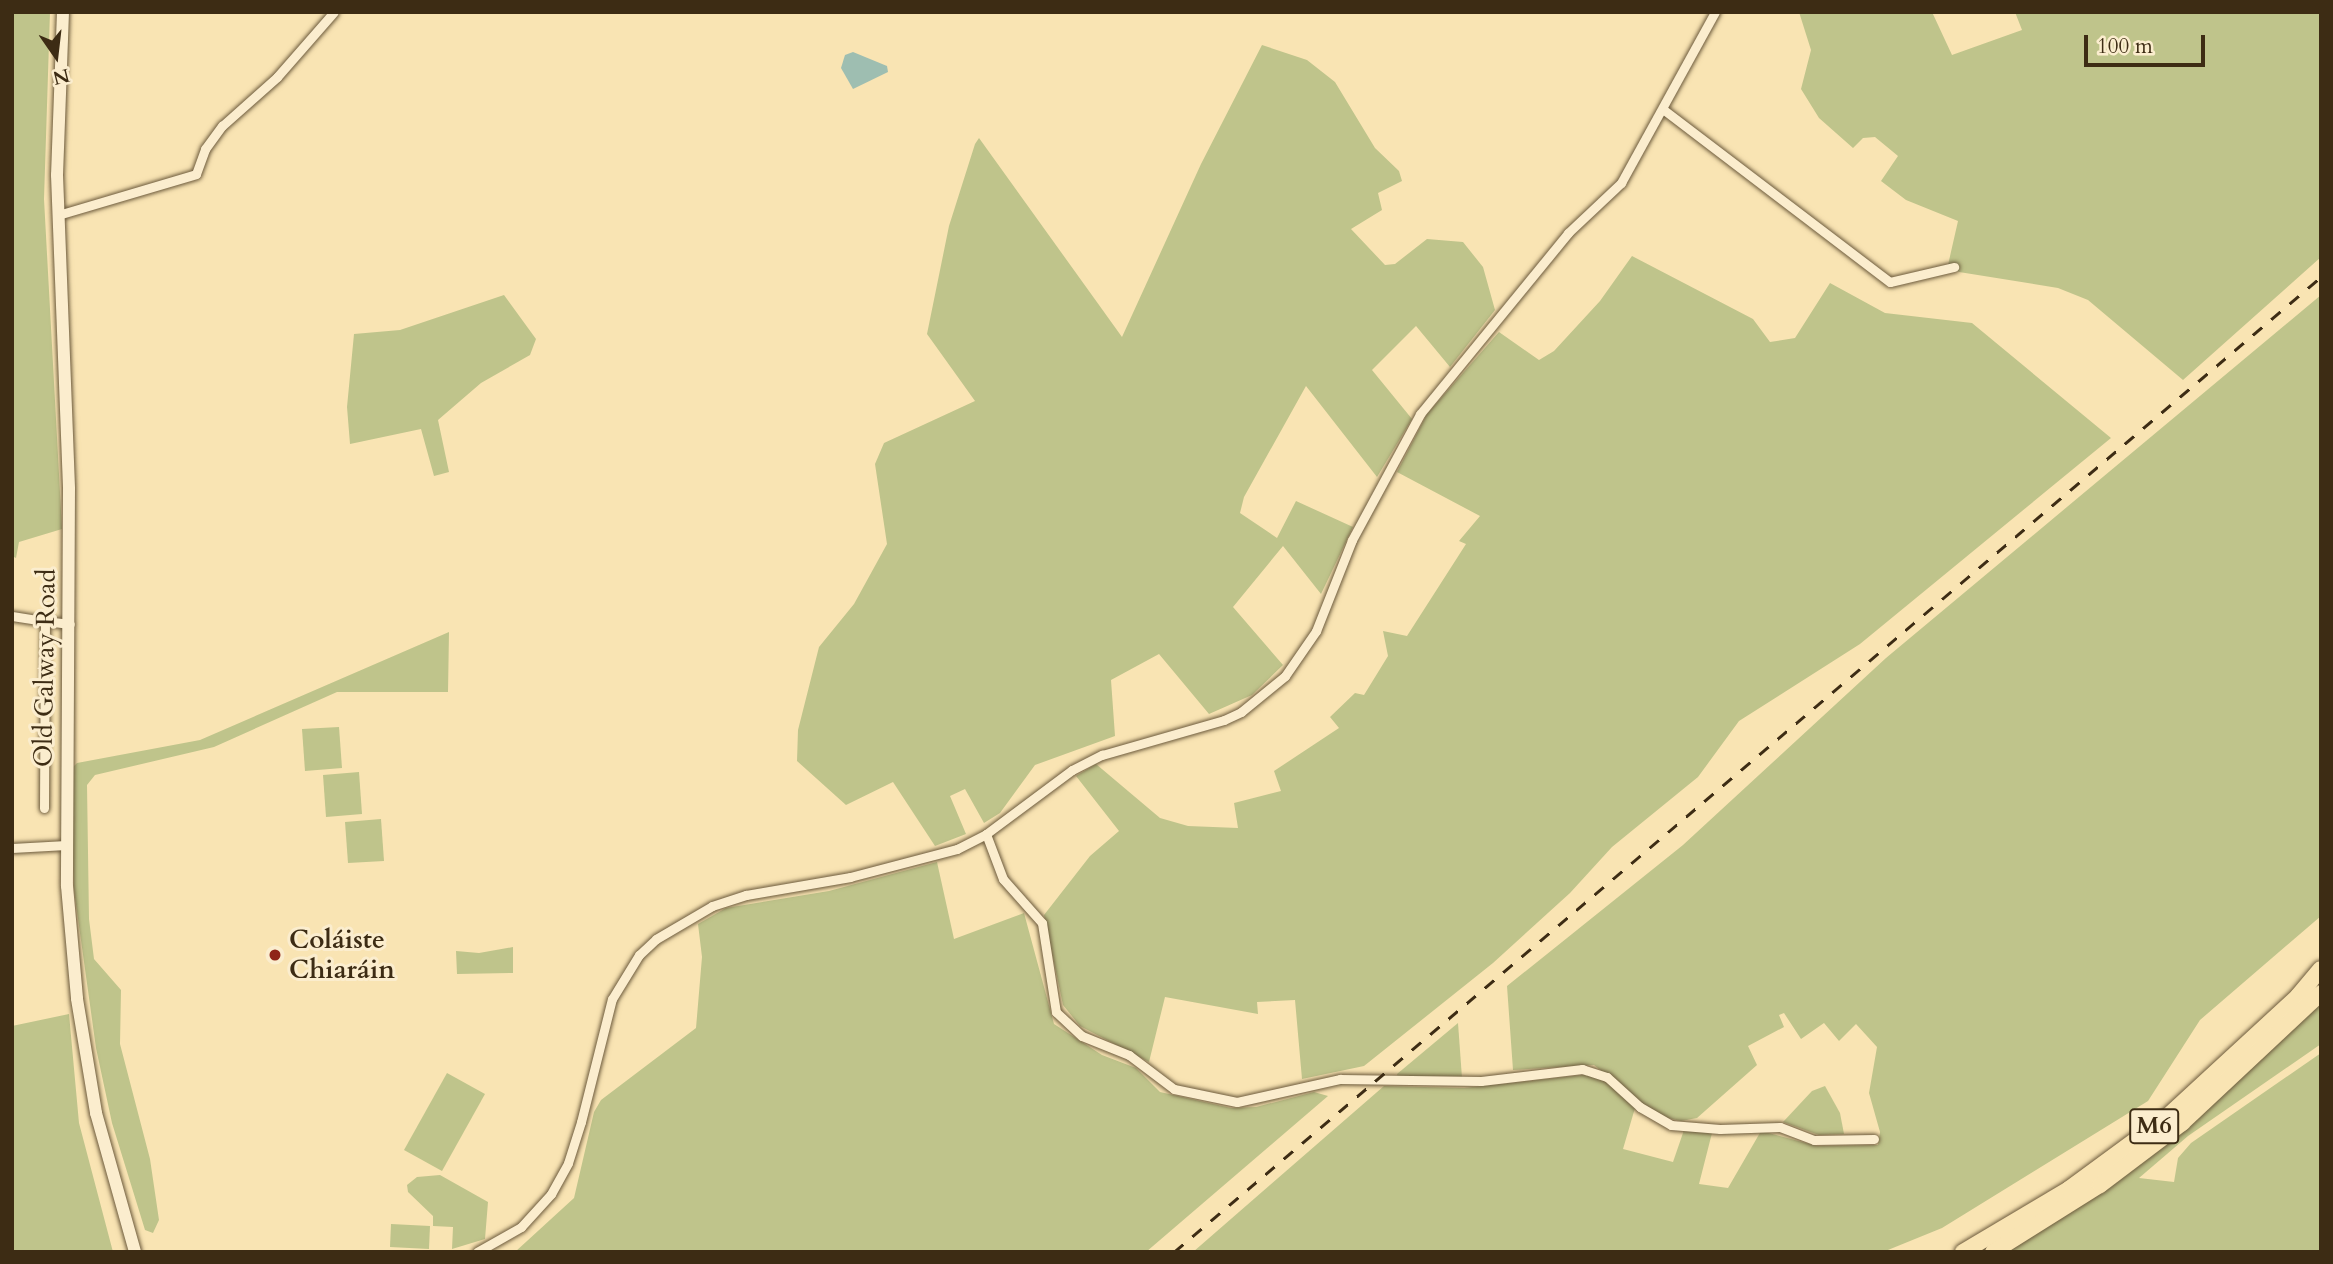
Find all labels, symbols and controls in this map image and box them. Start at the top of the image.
north arrow [21,21,91,91]
scale bar [2088,21,2209,65]
text: 100 m [2097,32,2153,61]
text: N [50,62,72,91]
street label: Old Galway Road [28,569,62,767]
place label: Coláiste Chiaráin [289,924,395,986]
marker: Coláiste Chiaráin [267,947,283,963]
road number: M6 [2128,1106,2180,1146]

